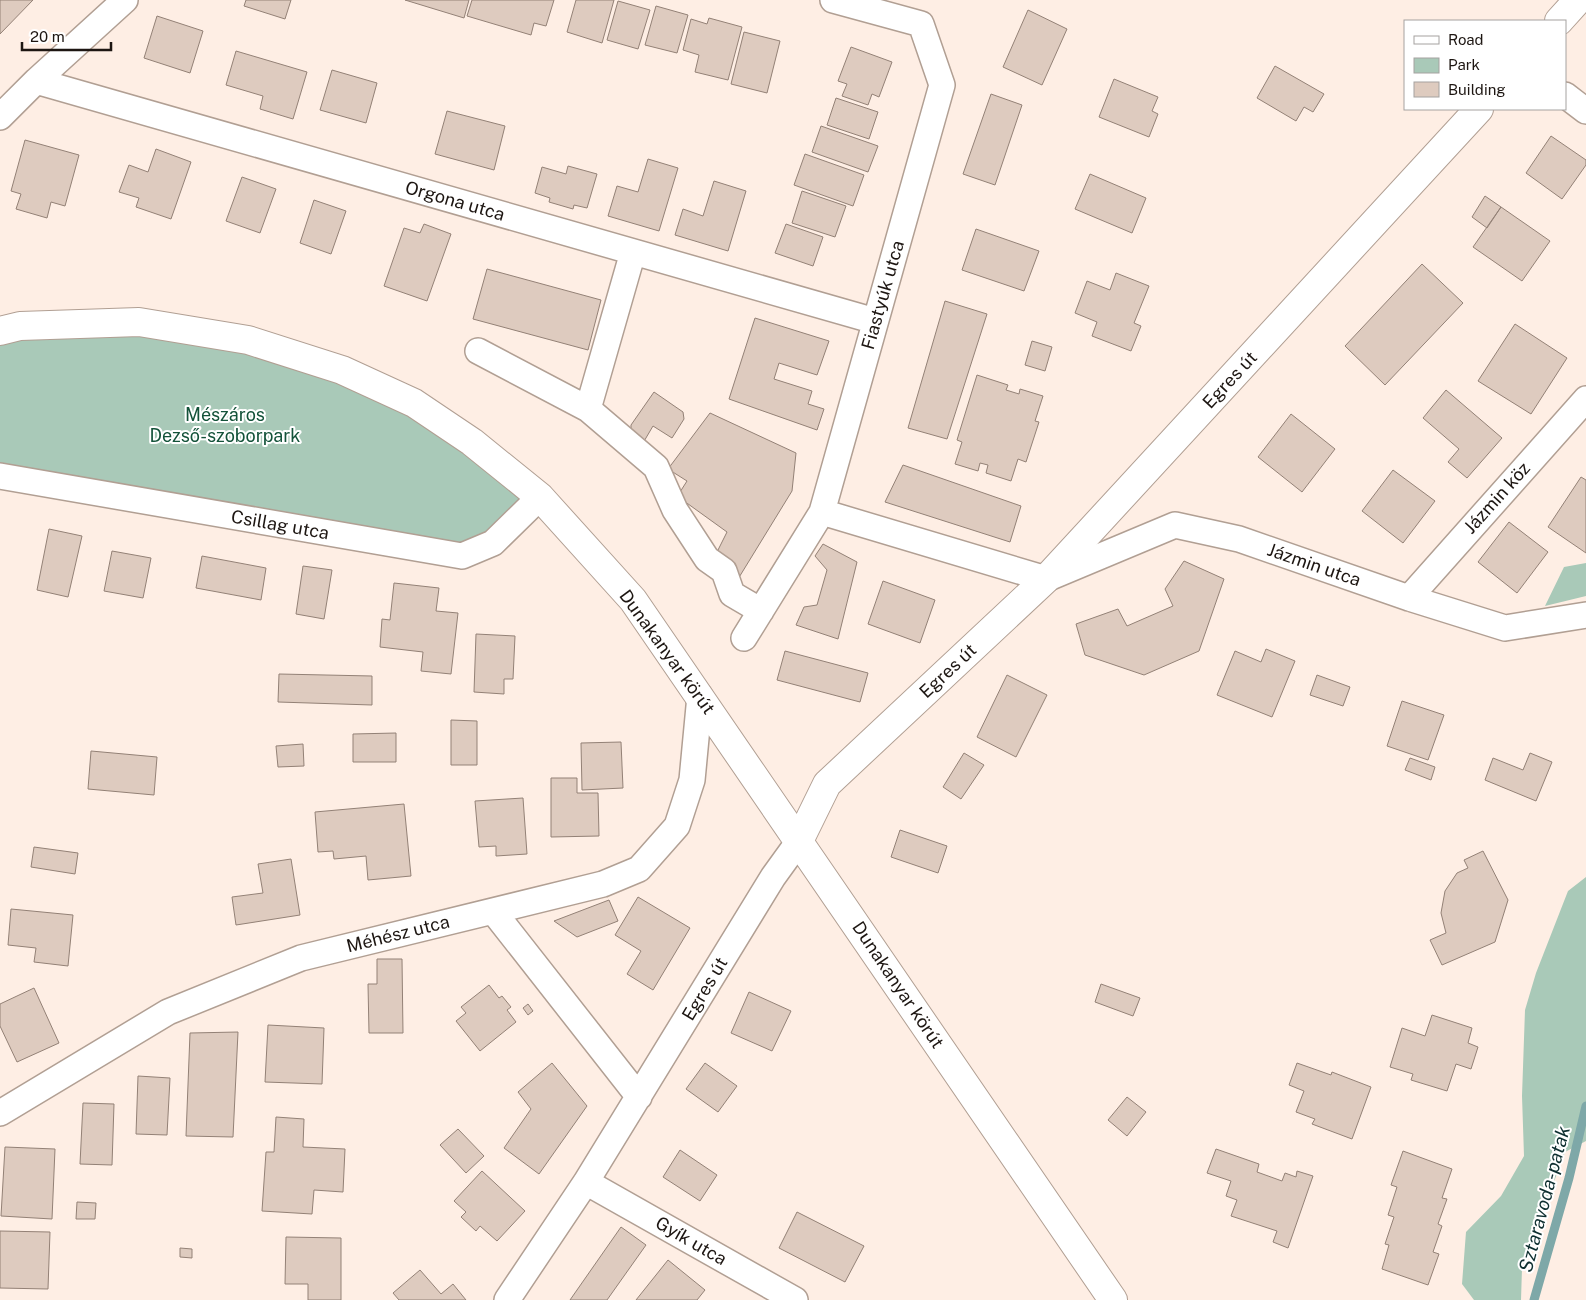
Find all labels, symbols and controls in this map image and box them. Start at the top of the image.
scale bar [22,20,111,52]
legend [1404,20,1566,110]
text: 20 m [30,28,65,45]
text: Road [1448,31,1484,48]
text: Park [1448,56,1480,73]
text: Building [1448,81,1506,98]
street label: Orgona utca [403,176,507,225]
street label: Fiastyúk utca [857,238,908,352]
street label: Egres út [1198,347,1261,412]
park label: Mészáros Dezső-szoborpark [150,404,300,446]
street label: Jázmin köz [1459,458,1534,538]
street label: Csillag utca [230,506,331,543]
street label: Jázmin utca [1265,539,1364,590]
street label: Dunakanyar körút [615,586,720,718]
street label: Egres út [915,639,980,702]
street label: Méhész utca [344,911,452,956]
street label: Dunakanyar körút [848,917,949,1052]
street label: Egres út [678,953,732,1024]
water label: Sztaravoda-patak [1514,1123,1574,1274]
street label: Gyík utca [652,1212,731,1269]

